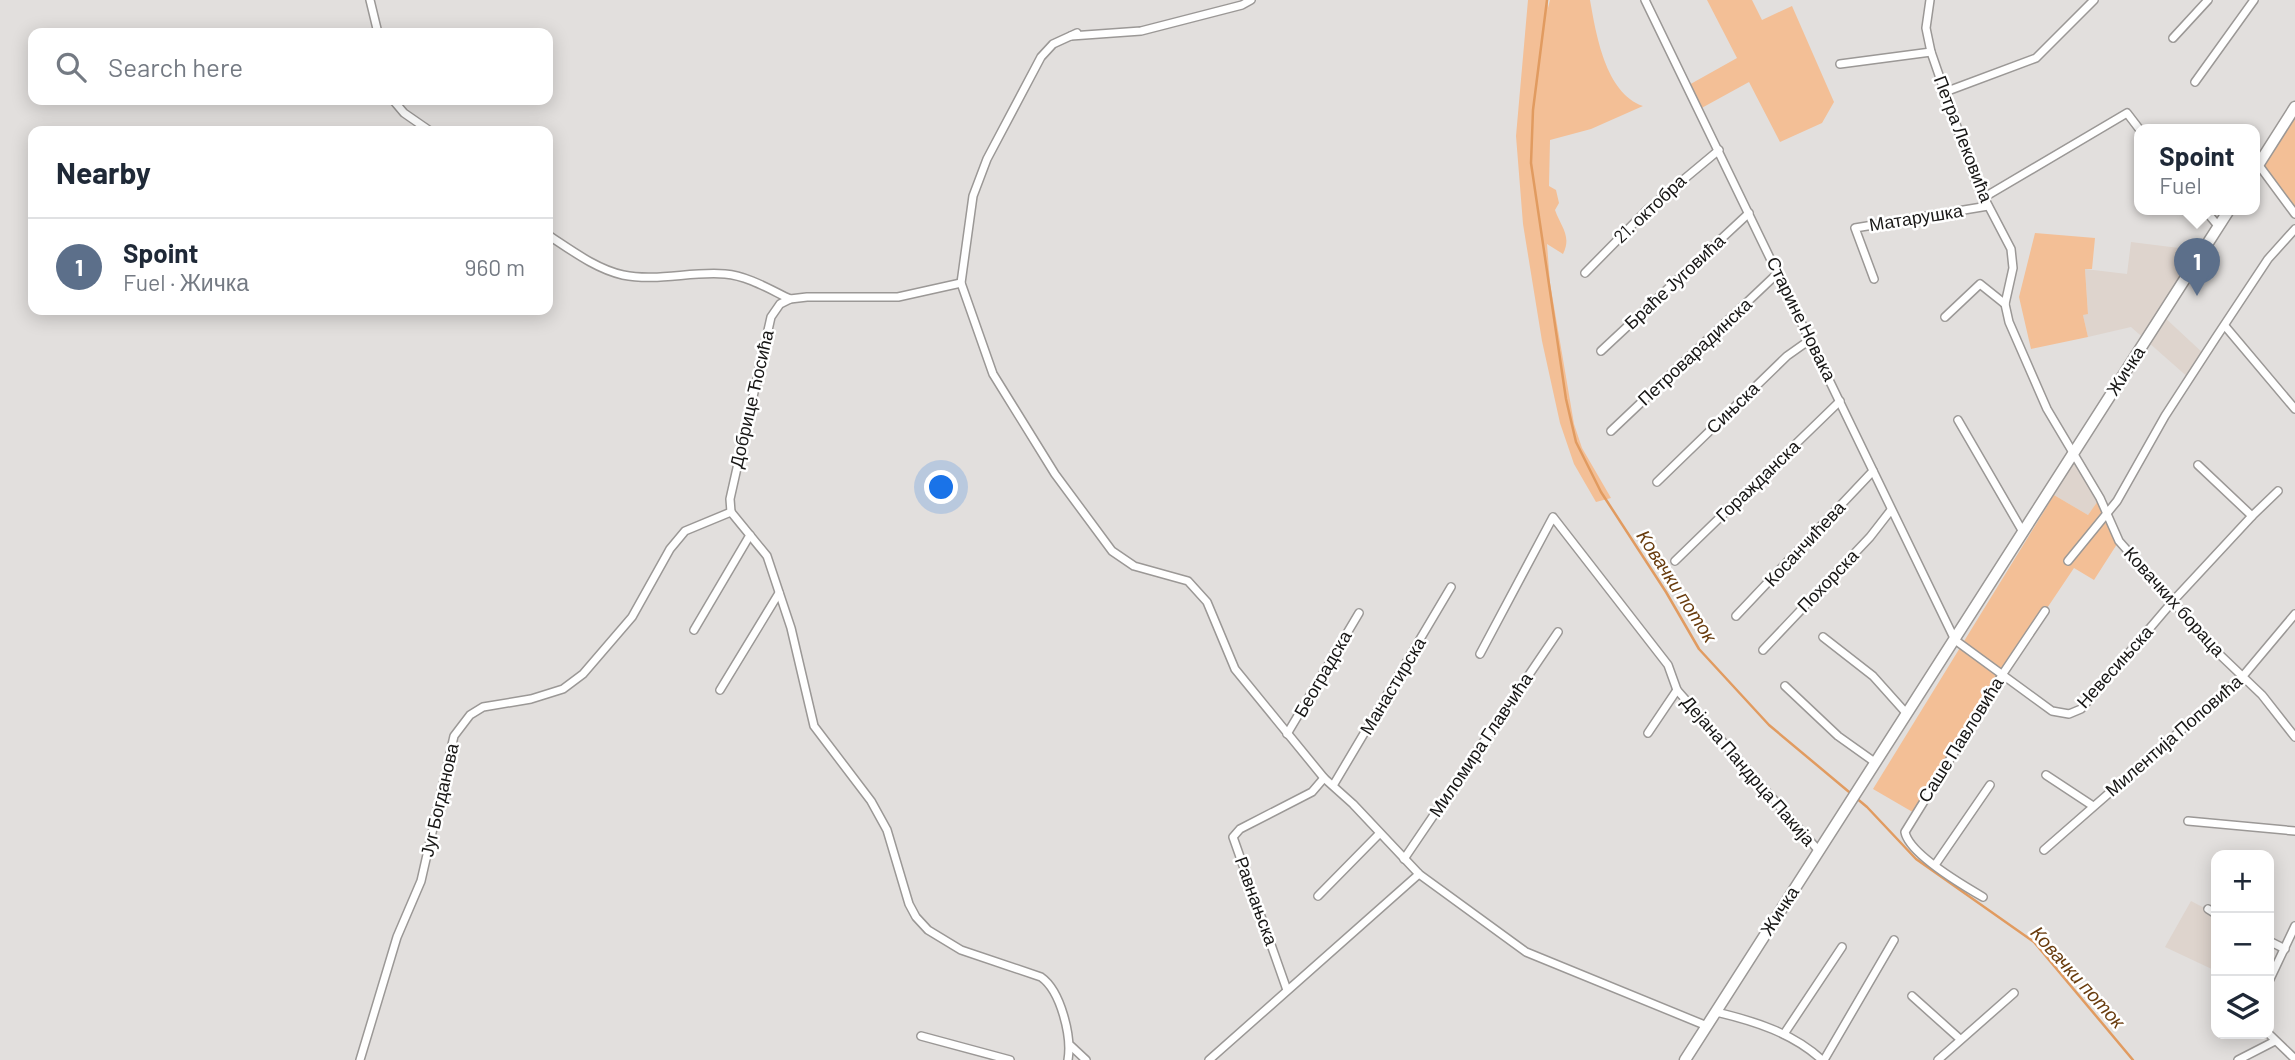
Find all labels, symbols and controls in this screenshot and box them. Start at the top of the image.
search box [28,28,553,105]
icon: search [52,48,90,86]
text: Search here [108,51,243,82]
street label: Петра Лековића [1930,72,1999,206]
popup [2134,124,2260,215]
text: Spoint [2159,140,2235,171]
text: Nearby [56,154,151,190]
street label: 21. октобра [1609,169,1691,247]
text: Fuel [2159,171,2202,199]
street label: Матарушка [1868,199,1965,235]
street label: Браће Југовића [1620,228,1730,333]
text: Spoint [123,237,198,268]
pin: 1 [2174,238,2220,296]
text: 1 [75,253,83,281]
text: 960 m [465,253,525,281]
street label: Старине Новака [1762,253,1842,385]
text: Fuel · Жичка [123,268,249,296]
street label: Петроварадинска [1633,292,1757,410]
street label: Добрице Ћосића [724,327,778,470]
street label: Жичка [2101,341,2150,399]
street label: Сињска [1701,376,1764,438]
street label: Горажданска [1711,434,1805,526]
your location [924,470,958,504]
street label: Косанчићева [1759,496,1850,590]
water label: Ковачки поток [1632,525,1723,647]
street label: Ковачких бораца [2120,542,2230,661]
street label: Похорска [1792,544,1863,616]
street label: Невесињска [2072,620,2158,712]
street label: Београдска [1289,625,1356,721]
street label: Манастирска [1354,632,1430,738]
street label: Миломира Главчића [1424,667,1537,821]
street label: Милентија Поповића [2101,669,2247,801]
street label: Саше Павловића [1913,672,2008,806]
street label: Дејана Пандрца Пакија [1677,691,1821,851]
street label: Југ Богданова [415,740,463,859]
map controls [2211,850,2274,1039]
button: + [2211,850,2274,913]
street label: Равнањска [1231,853,1283,949]
street label: Жичка [1755,881,1804,939]
button: − [2211,913,2274,976]
water label: Ковачки поток [2026,921,2131,1033]
button: layers [2211,976,2274,1039]

